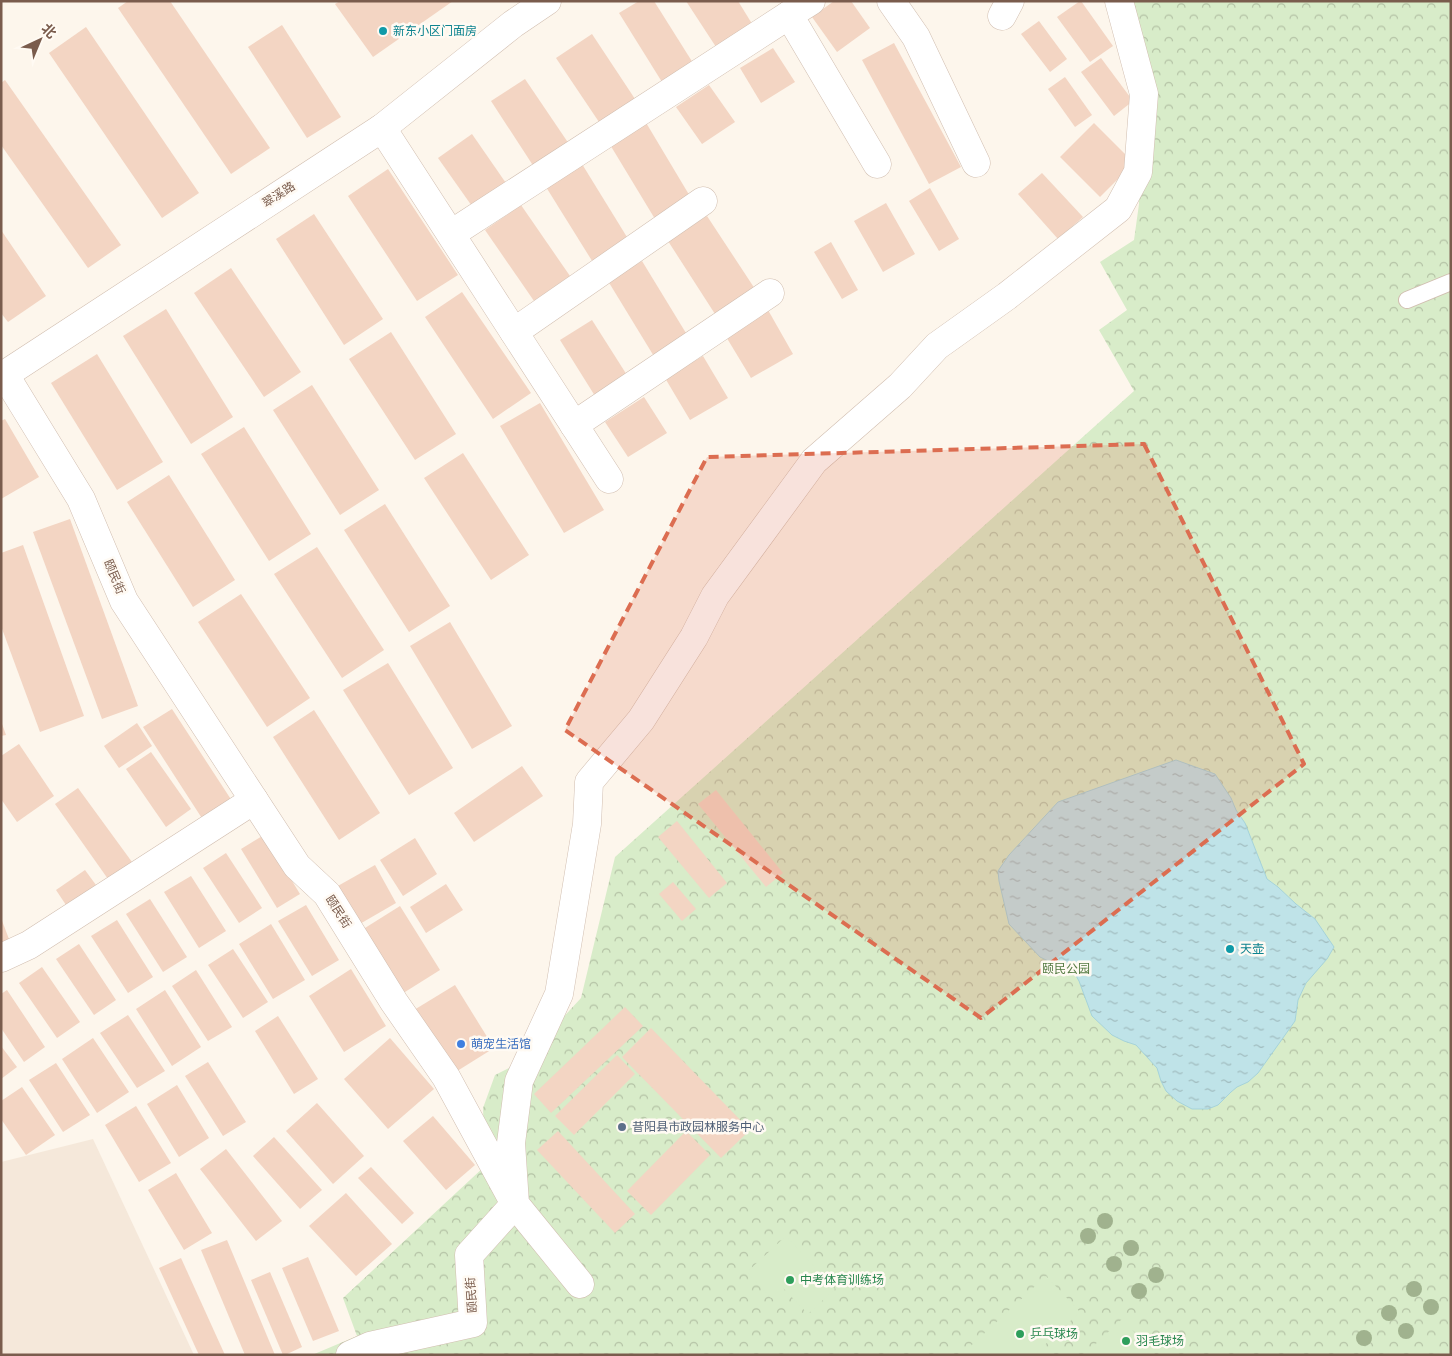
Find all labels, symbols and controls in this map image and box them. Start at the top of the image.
north arrow [15,15,65,65]
text: 北 [38,20,60,42]
place label: 新东小区门面房 [393,24,477,39]
marker: 新东小区门面房 [377,25,389,37]
street label: 翠溪路 [260,179,298,211]
street label: 颐民街 [100,557,128,597]
street label: 颐民街 [322,893,354,931]
place label: 天壶 [1240,942,1264,957]
marker: 天壶 [1224,943,1236,955]
park label: 颐民公园 [1042,962,1090,977]
place label: 萌宠生活馆 [471,1037,531,1052]
marker: 萌宠生活馆 [455,1038,467,1050]
place label: 昔阳县市政园林服务中心 [632,1120,764,1135]
marker: 昔阳县市政园林服务中心 [616,1121,628,1133]
place label: 中考体育训练场 [800,1273,884,1288]
marker: 中考体育训练场 [784,1274,796,1286]
street label: 颐民街 [463,1277,481,1313]
place label: 乒乓球场 [1030,1327,1078,1342]
marker: 乒乓球场 [1014,1328,1026,1340]
place label: 羽毛球场 [1136,1334,1184,1349]
marker: 羽毛球场 [1120,1335,1132,1347]

